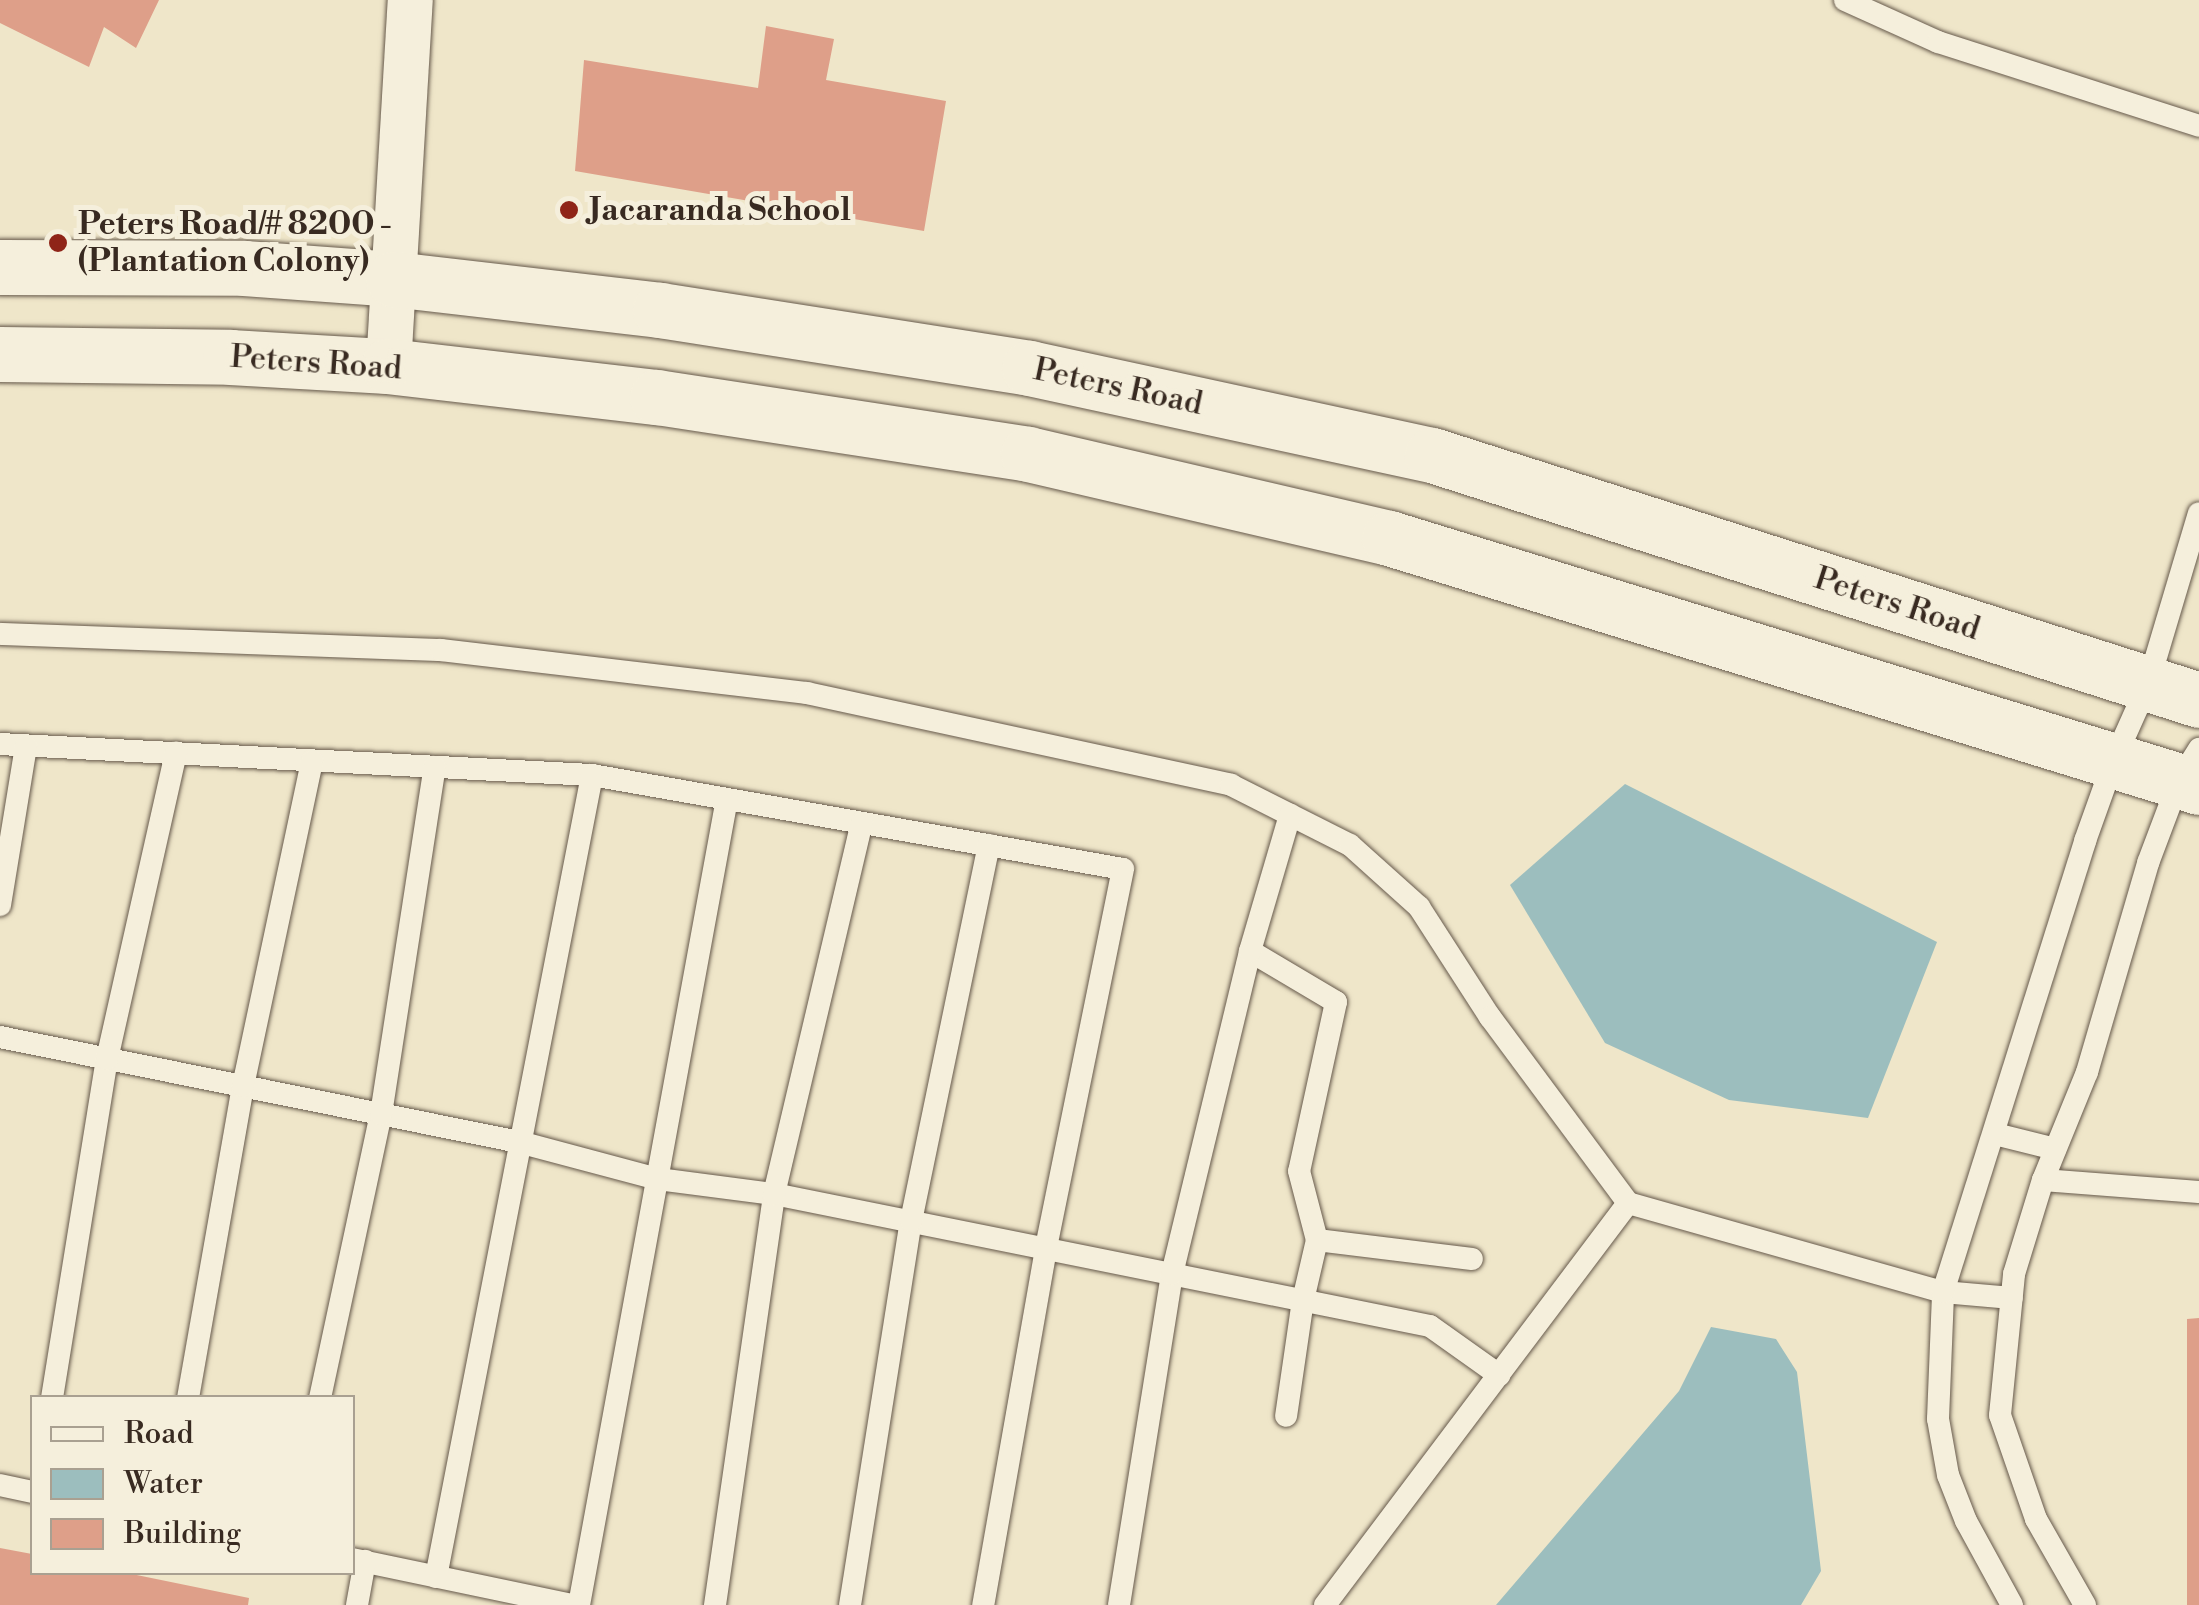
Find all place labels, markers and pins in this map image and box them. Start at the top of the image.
place label: Jacaranda School [589,191,851,229]
marker: Jacaranda School [558,199,580,221]
place label: Peters Road/# 8200 - (Plantation Colony) [78,206,392,281]
marker: Peters Road/# 8200 - (Plantation Colony) [47,232,69,254]

